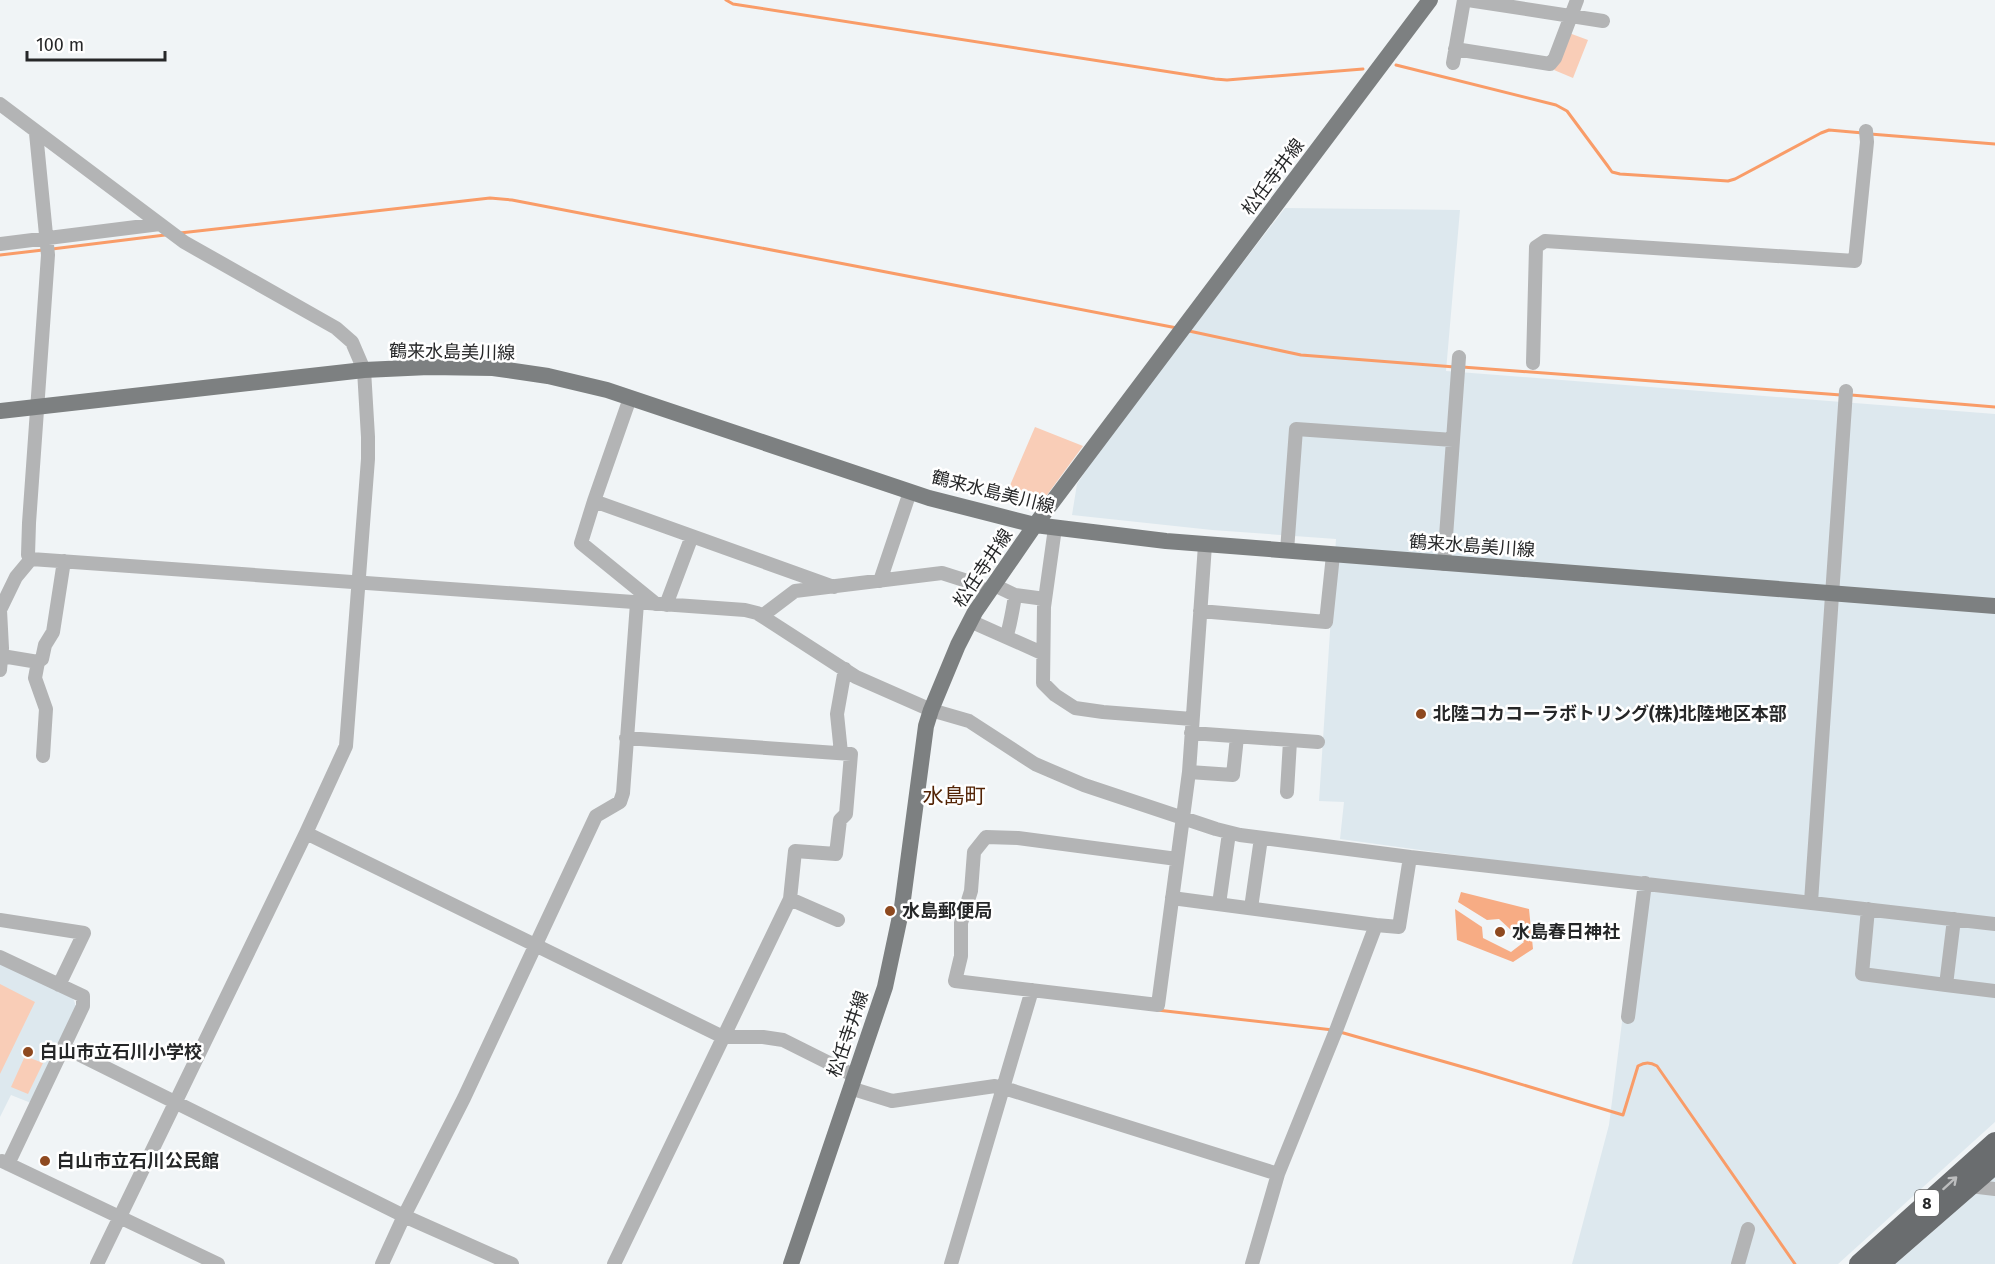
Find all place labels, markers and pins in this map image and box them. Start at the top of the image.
place label: 北陸コカコーラボトリング(株)北陸地区本部 [1433,703,1787,725]
marker: 北陸コカコーラボトリング(株)北陸地区本部 [1414,707,1428,721]
place label: 水島郵便局 [902,900,992,922]
marker: 水島郵便局 [883,904,897,918]
place label: 水島春日神社 [1512,921,1620,943]
marker: 水島春日神社 [1493,925,1507,939]
place label: 白山市立石川小学校 [40,1041,202,1063]
marker: 白山市立石川小学校 [21,1045,35,1059]
place label: 白山市立石川公民館 [57,1150,219,1172]
marker: 白山市立石川公民館 [38,1154,52,1168]

